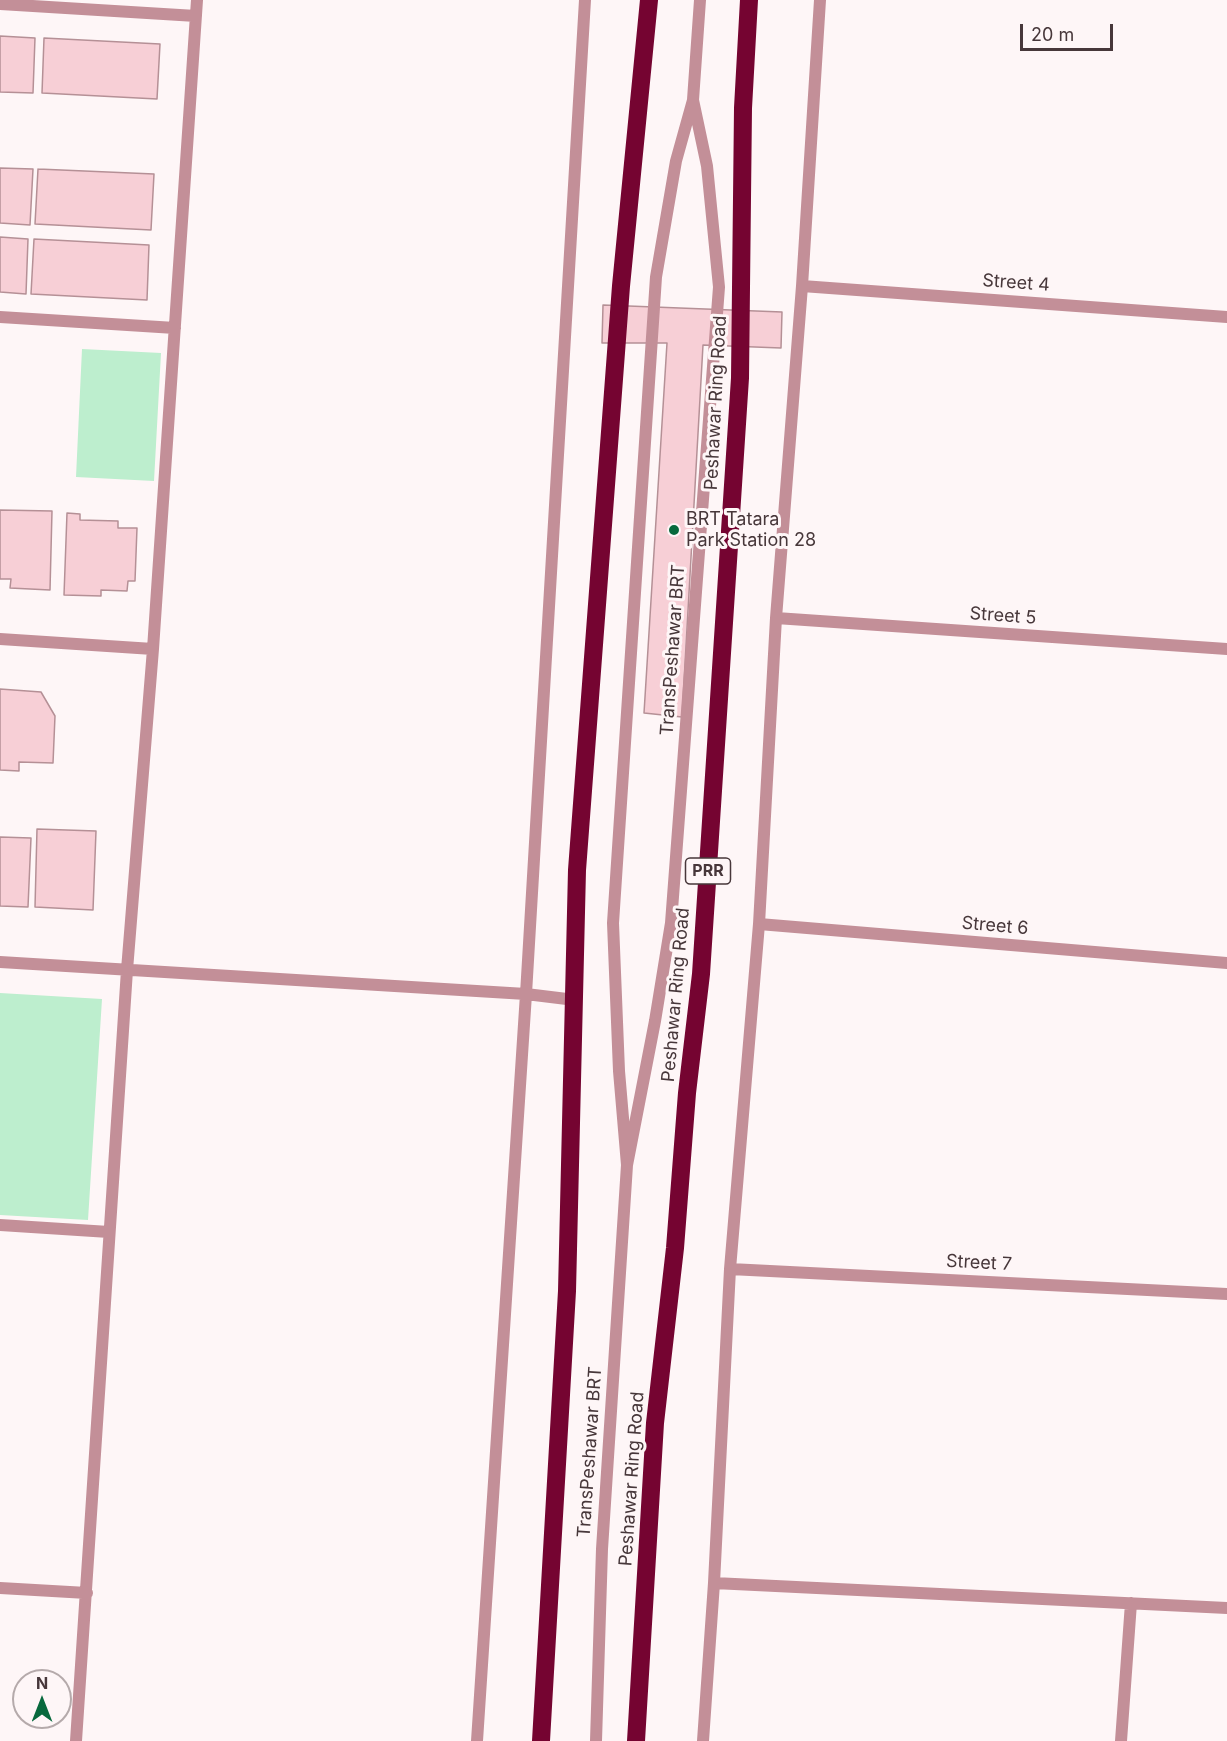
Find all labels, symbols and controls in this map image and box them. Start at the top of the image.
scale bar [1023,12,1116,50]
text: 20 m [1031,24,1074,45]
street label: Street 4 [982,270,1050,296]
street label: Peshawar Ring Road [701,315,731,491]
place label: BRT Tatara Park Station 28 [686,509,816,552]
marker: BRT Tatara Park Station 28 [667,523,681,537]
street label: TransPeshawar BRT [656,564,690,736]
street label: Street 5 [969,603,1037,629]
road number: PRR [686,858,730,884]
street label: Peshawar Ring Road [658,907,694,1083]
street label: Street 6 [961,912,1029,940]
street label: Street 7 [945,1250,1013,1276]
street label: TransPeshawar BRT [573,1366,607,1538]
street label: Peshawar Ring Road [615,1391,649,1567]
north arrow [12,1669,72,1729]
text: N [36,1673,48,1693]

